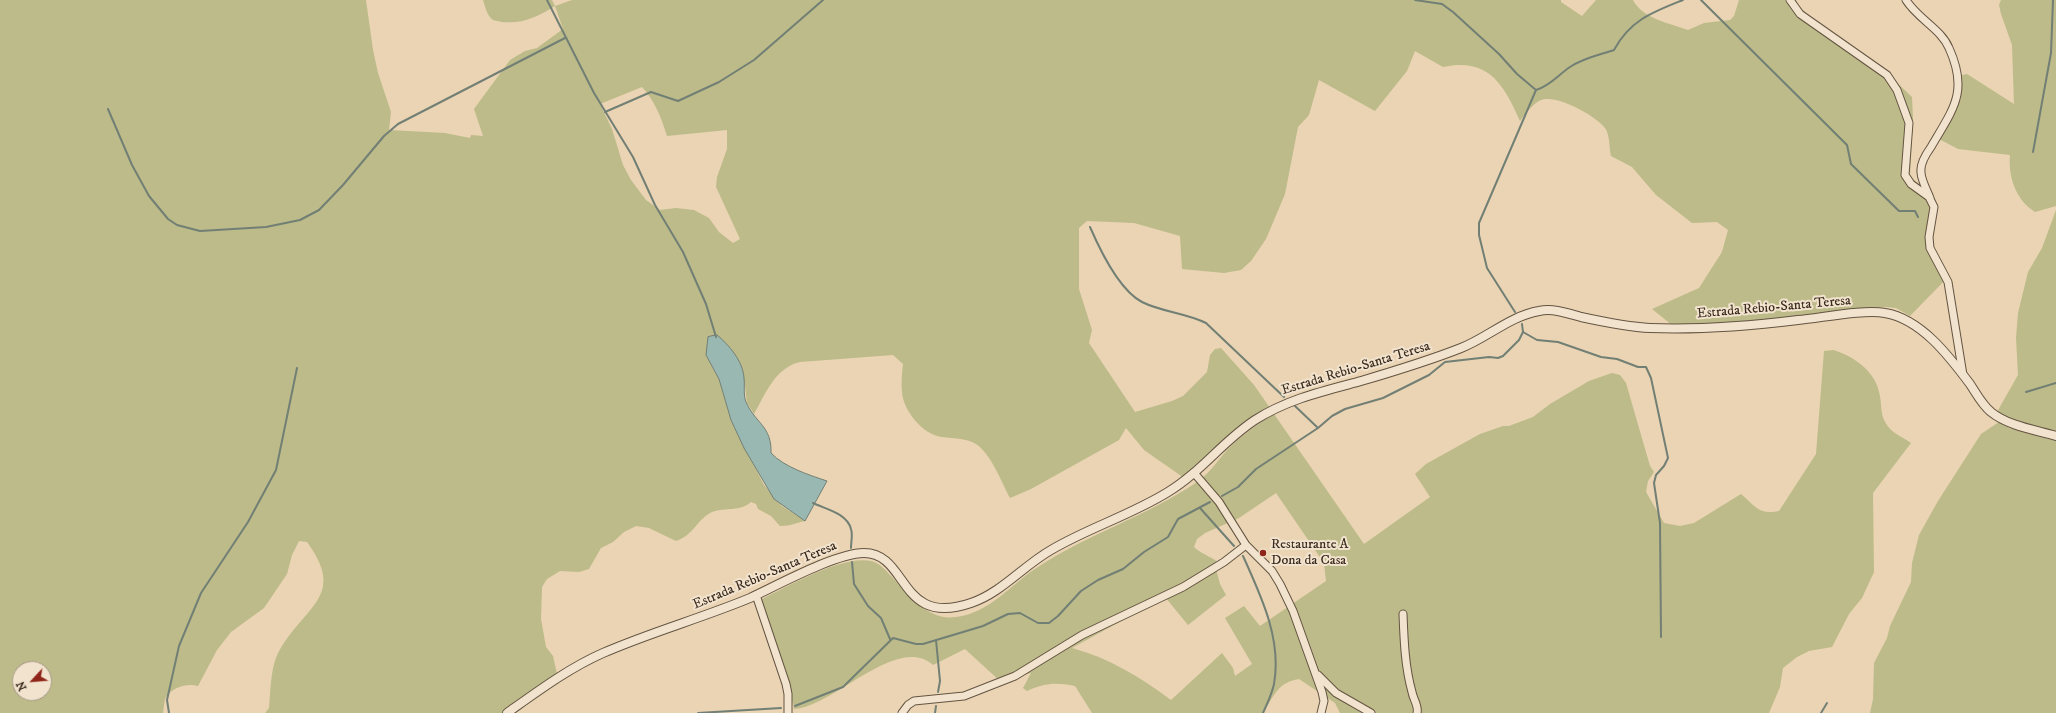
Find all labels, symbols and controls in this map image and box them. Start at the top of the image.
street label: Estrada Rebio-Santa Teresa [1696,293,1852,323]
street label: Estrada Rebio-Santa Teresa [1280,338,1432,400]
place label: Restaurante A Dona da Casa [1271,537,1348,570]
street label: Estrada Rebio-Santa Teresa [691,538,839,614]
marker: Restaurante A Dona da Casa [1258,548,1268,558]
north arrow [12,661,52,701]
text: N [14,679,30,693]

